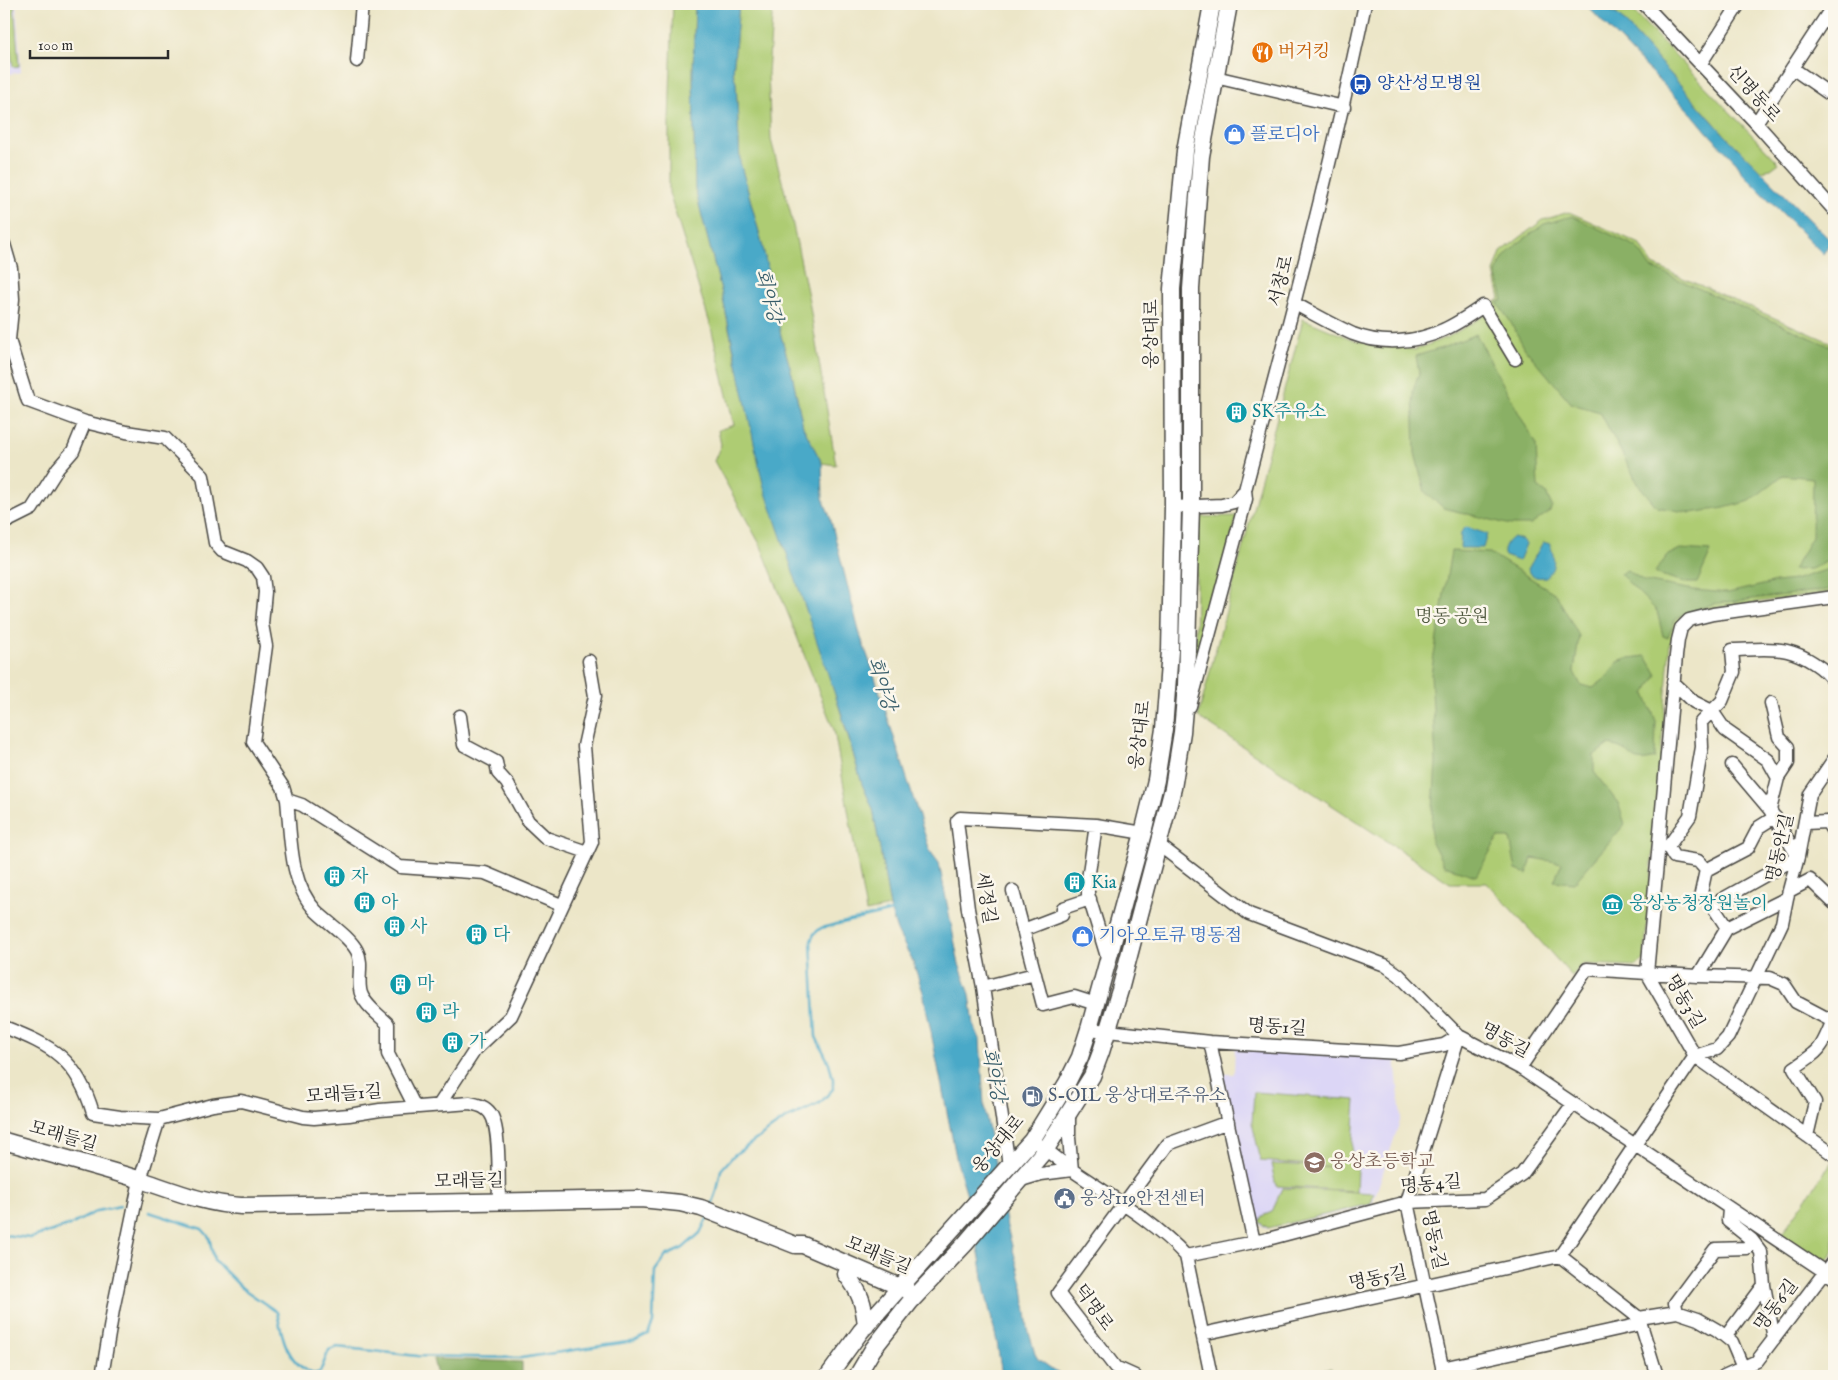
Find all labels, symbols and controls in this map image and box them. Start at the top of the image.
scale bar [30,28,168,60]
text: 100 m [38,36,74,55]
restaurant icon: 버거킹 [1250,40,1274,64]
place label: 버거킹 [1278,41,1330,64]
street label: 신명동로 [1721,60,1785,128]
bus stop icon: 양산성모병원 [1349,72,1373,96]
place label: 양산성모병원 [1377,73,1481,96]
shop icon: 플로디아 [1222,123,1246,147]
place label: 플로디아 [1250,124,1320,147]
street label: 서창로 [1265,253,1299,309]
water label: 회야강 [749,266,787,328]
street label: 웅상대로 [1141,299,1164,369]
building icon: SK주유소 [1224,400,1248,424]
place label: SK주유소 [1252,401,1326,424]
park label: 명동 공원 [1415,606,1489,629]
water label: 회야강 [861,654,901,716]
street label: 웅상대로 [1125,699,1157,771]
street label: 명동안길 [1762,812,1800,884]
building icon: 자 [323,865,347,889]
place label: 자 [351,866,369,889]
street label: 세정길 [970,870,1000,926]
building icon: Kia [1063,871,1087,895]
place label: Kia [1091,872,1117,895]
building icon: 아 [353,891,377,915]
place label: 아 [381,892,399,915]
museum icon: 웅상농청장원놀이 [1601,892,1625,916]
place label: 웅상농청장원놀이 [1629,893,1768,916]
building icon: 사 [382,915,406,939]
place label: 사 [410,916,428,939]
building icon: 다 [465,923,489,947]
place label: 다 [493,924,511,947]
shop icon: 기아오토큐 명동점 [1071,924,1095,948]
place label: 기아오토큐 명동점 [1099,925,1242,948]
street label: 명동3길 [1659,971,1709,1033]
building icon: 마 [389,972,413,996]
place label: 마 [417,973,435,996]
building icon: 라 [414,1000,438,1024]
place label: 라 [442,1001,460,1024]
street label: 명동1길 [1247,1014,1307,1042]
street label: 명동길 [1477,1018,1533,1064]
building icon: 가 [441,1030,465,1054]
place label: 가 [469,1031,487,1054]
water label: 회야강 [976,1046,1011,1107]
street label: 모래들1길 [305,1081,383,1109]
fuel station icon: S-OIL 웅상대로주유소 [1020,1084,1044,1108]
place label: S-OIL 웅상대로주유소 [1048,1085,1227,1108]
street label: 웅상대로 [968,1111,1030,1179]
street label: 모래들길 [26,1116,100,1158]
school or university icon: 웅상초등학교 [1302,1150,1326,1174]
place label: 웅상초등학교 [1330,1151,1435,1174]
street label: 모래들길 [434,1170,504,1194]
street label: 명동4길 [1400,1171,1462,1199]
public building icon: 웅상119안전센터 [1052,1187,1076,1211]
place label: 웅상119안전센터 [1080,1188,1206,1211]
street label: 명동2길 [1415,1208,1451,1272]
street label: 모래들길 [841,1232,915,1280]
street label: 명동5길 [1347,1262,1409,1296]
street label: 명동6길 [1750,1275,1804,1337]
street label: 덕명로 [1068,1280,1118,1336]

